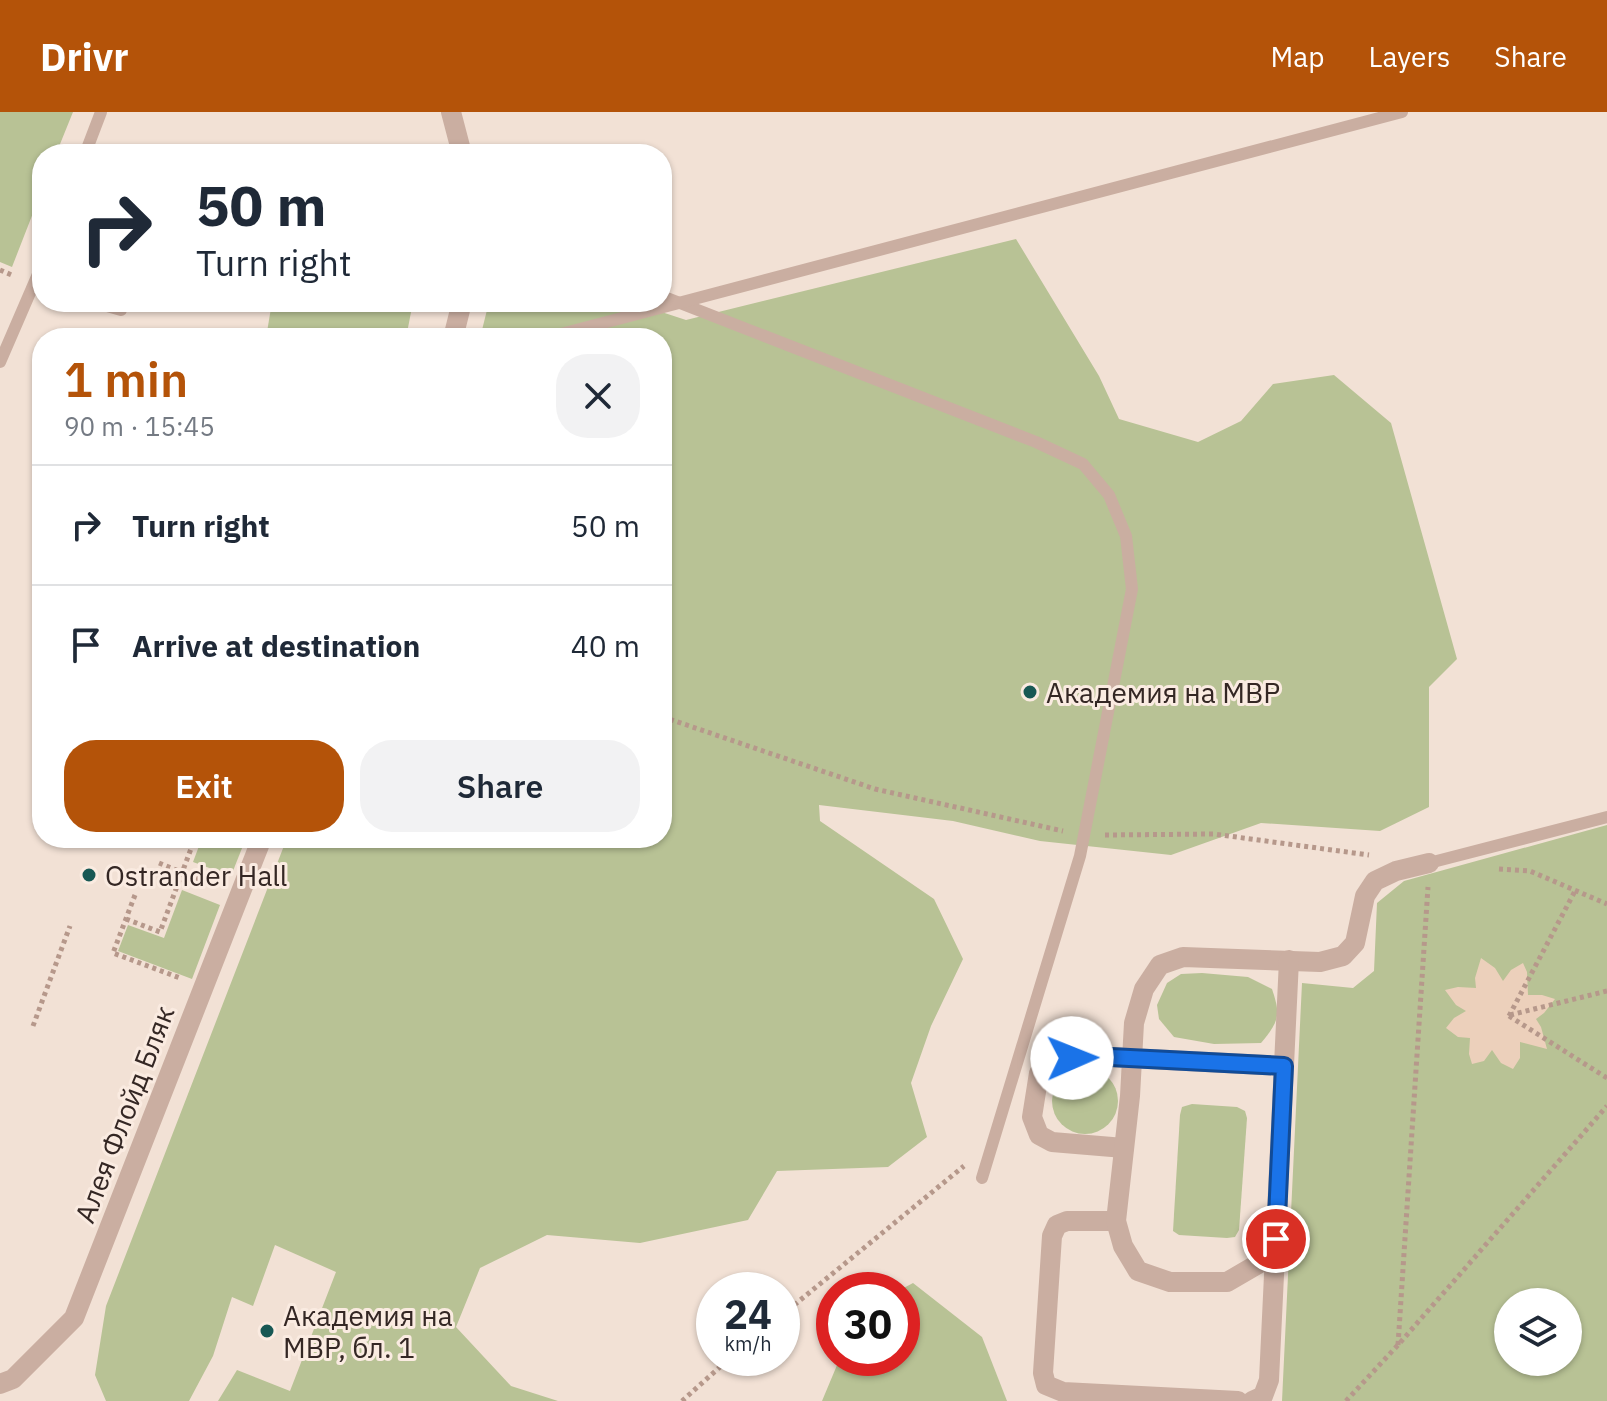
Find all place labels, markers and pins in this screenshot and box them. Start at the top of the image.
place label: Академия на МВР [1046,674,1280,711]
marker: Академия на МВР [1021,683,1039,701]
place label: Ostrander Hall [105,857,287,894]
marker: Ostrander Hall [80,866,98,884]
pin [1242,1205,1310,1273]
place label: Академия на МВР, бл. 1 [283,1297,453,1366]
marker: Академия на МВР, бл. 1 [258,1322,276,1340]

